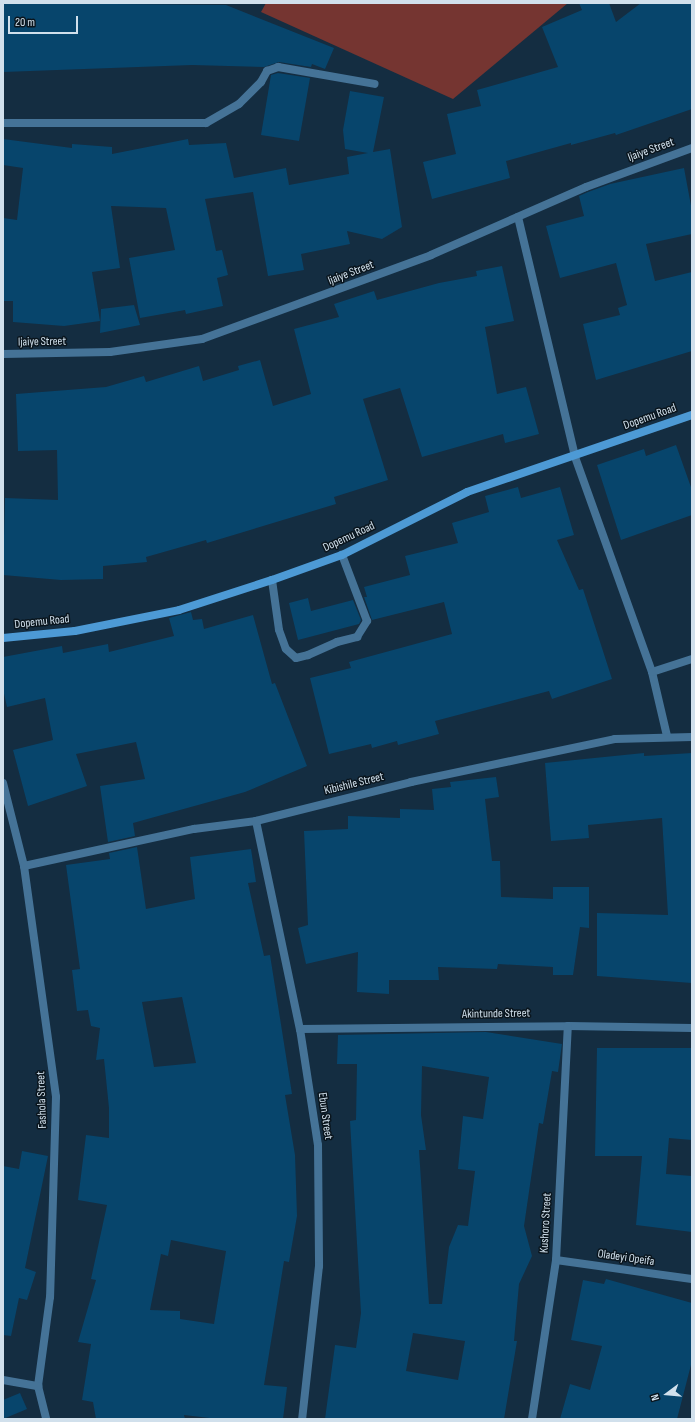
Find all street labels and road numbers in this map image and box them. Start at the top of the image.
street label: Ijaiye Street [626,135,676,165]
street label: Ijaiye Street [326,258,376,288]
street label: Ijaiye Street [18,334,66,350]
street label: Dopemu Road [622,401,678,433]
street label: Dopemu Road [321,519,377,555]
street label: Dopemu Road [14,612,70,632]
street label: Kibishile Street [323,770,385,798]
street label: Akintunde Street [462,1006,530,1022]
street label: Fashola Street [34,1071,50,1129]
street label: Ebun Street [315,1092,335,1140]
street label: Kushoro Street [537,1193,555,1253]
street label: Oladeyi Opeifa [597,1247,655,1269]

